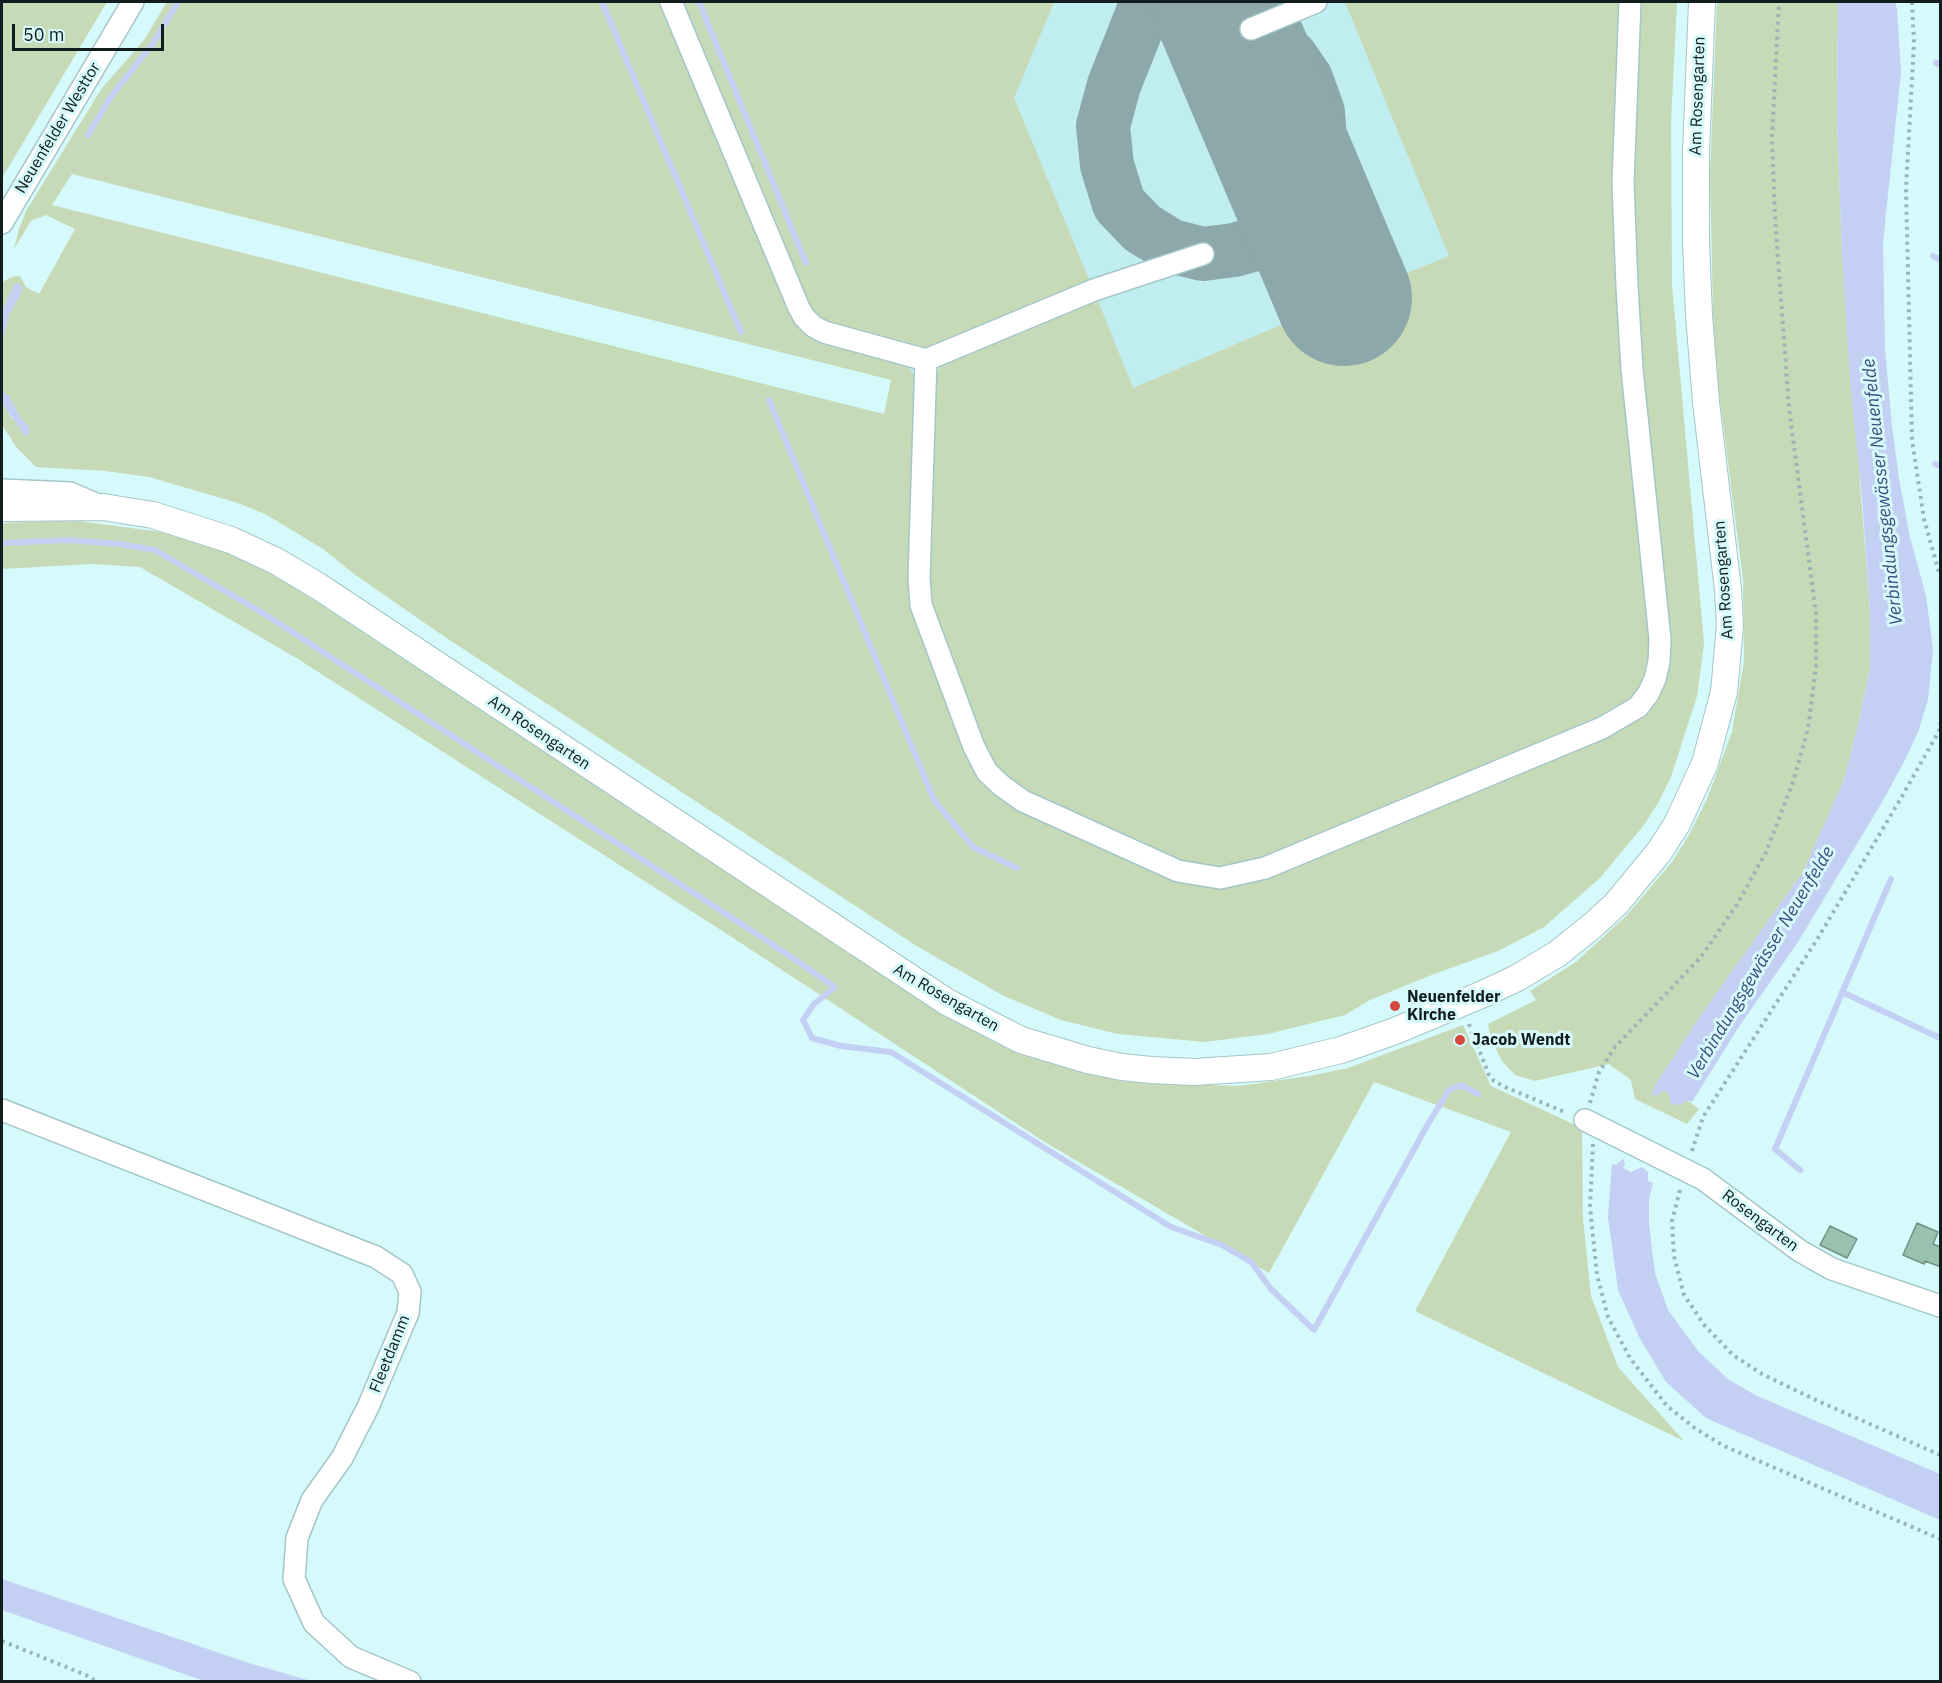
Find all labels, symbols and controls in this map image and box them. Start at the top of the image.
scale bar [15,12,166,50]
text: 50 m [23,23,65,46]
street label: Am Rosengarten [1686,36,1710,156]
street label: Neuenfelder Westtor [11,59,105,197]
water label: Verbindungsgewässer Neuenfelde [1858,358,1908,626]
street label: Am Rosengarten [1710,520,1738,640]
street label: Am Rosengarten [484,692,594,774]
water label: Verbindungsgewässer Neuenfelde [1683,843,1839,1083]
street label: Am Rosengarten [890,960,1002,1036]
place label: Neuenfelder Kirche [1407,987,1500,1025]
marker: Neuenfelder Kirche [1388,999,1402,1013]
place label: Jacob Wendt [1472,1030,1570,1050]
marker: Jacob Wendt [1453,1033,1467,1047]
street label: Rosengarten [1718,1186,1802,1256]
street label: Fleetdamm [366,1312,414,1396]

